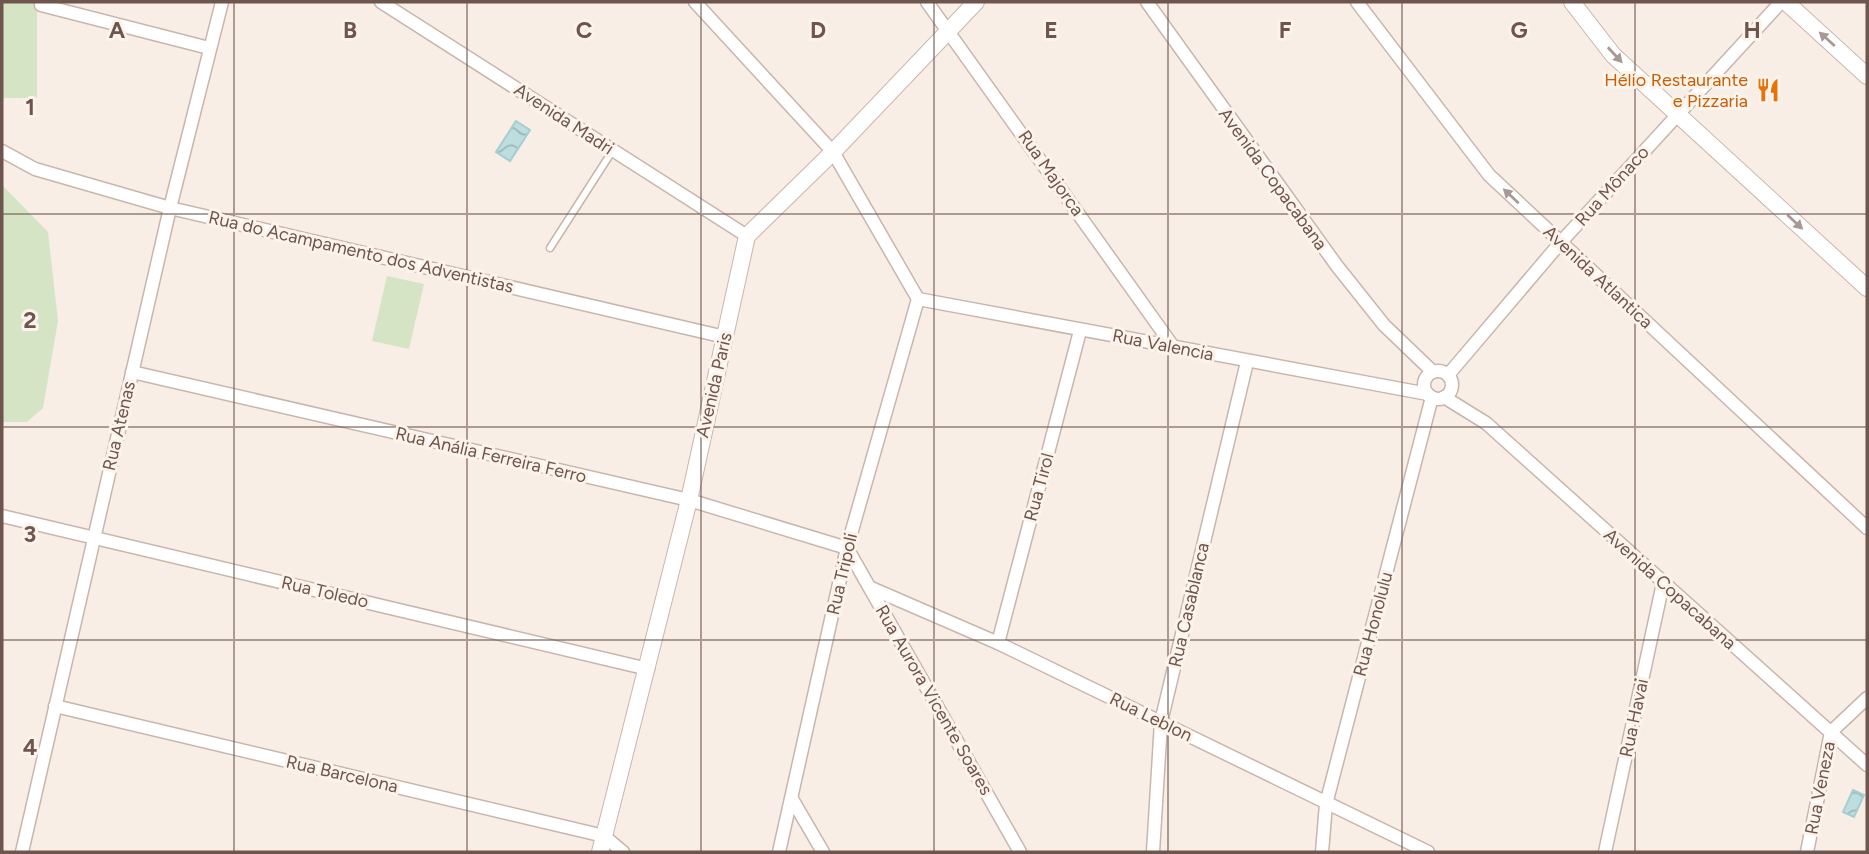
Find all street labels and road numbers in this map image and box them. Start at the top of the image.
street label: Avenida Madri [510,79,618,159]
street label: Avenida Copacabana [1214,104,1332,254]
street label: Rua Majorca [1013,126,1089,220]
street label: Rua Mônaco [1570,141,1654,231]
street label: Rua do Acampamento dos Adventistas [206,206,516,298]
street label: Avenida Atlantica [1539,221,1657,333]
street label: Rua Valencia [1110,324,1216,366]
street label: Avenida Paris [691,330,737,440]
street label: Rua Atenas [98,379,140,473]
street label: Rua Anália Ferreira Ferro [393,422,589,488]
street label: Rua Tirol [1019,451,1059,523]
street label: Avenida Copacabana [1599,524,1741,654]
street label: Rua Tripoli [822,531,862,617]
street label: Rua Casablanca [1164,540,1214,670]
street label: Rua Honolulu [1348,569,1398,679]
street label: Rua Toledo [279,571,371,613]
street label: Rua Aurora Vicente Soares [871,601,997,799]
street label: Rua Havai [1615,677,1653,759]
street label: Rua Leblon [1106,688,1196,746]
street label: Rua Veneza [1800,740,1840,836]
street label: Rua Barcelona [284,750,400,798]

